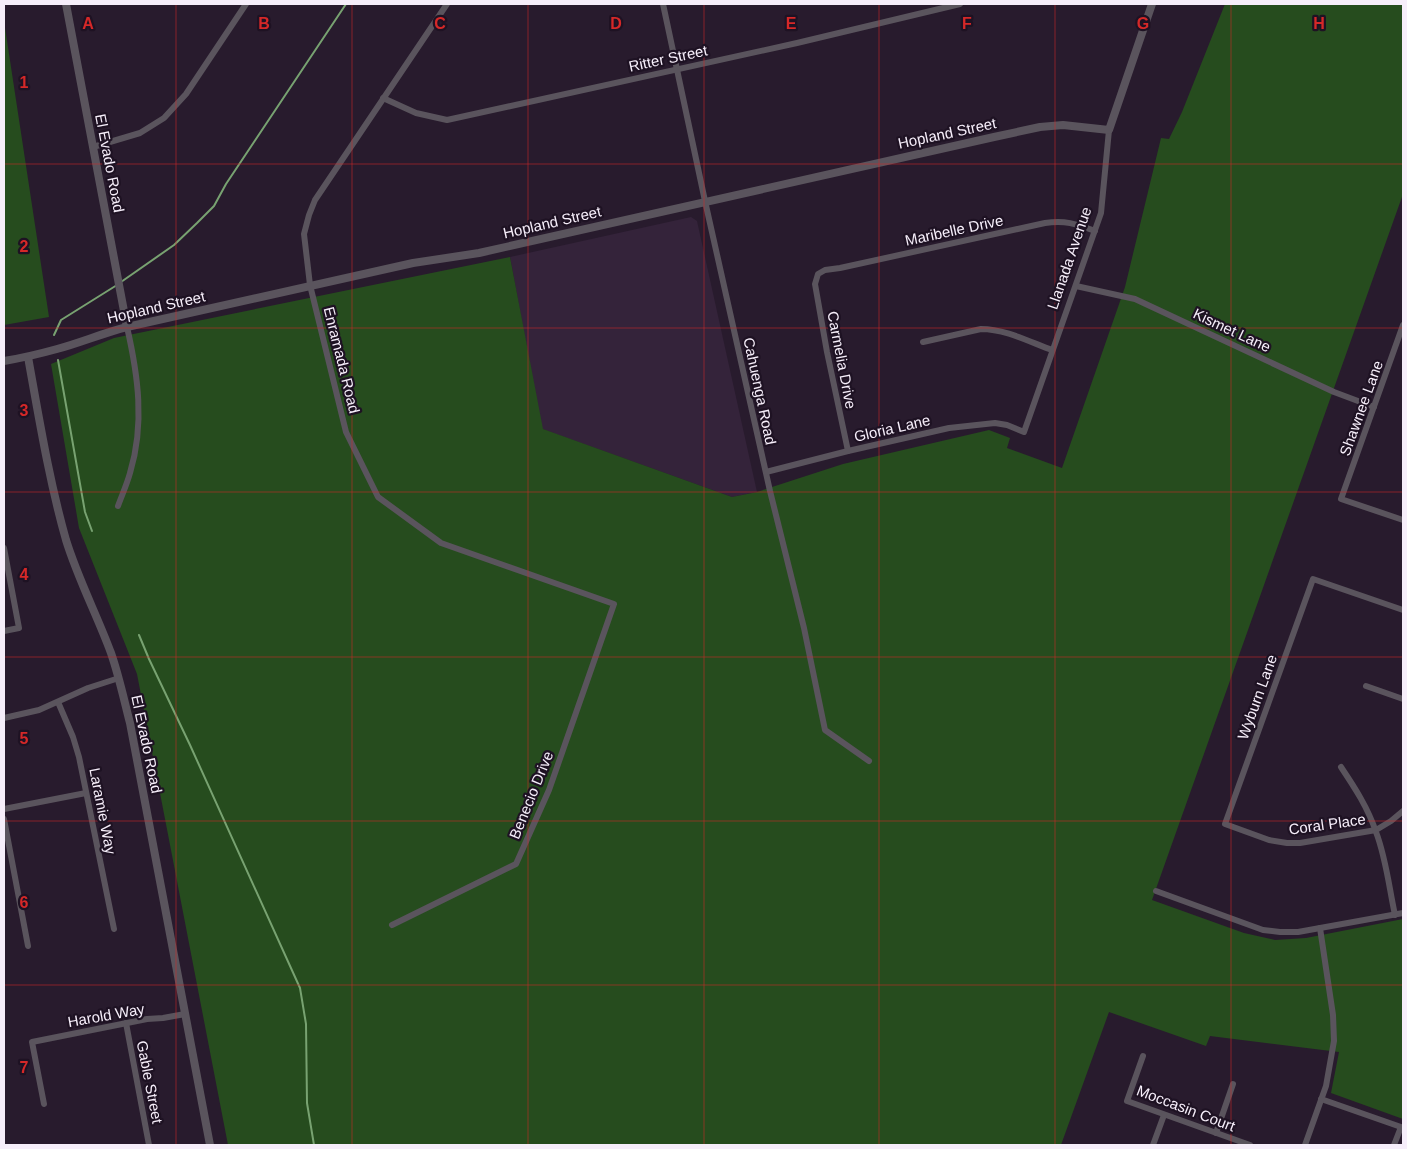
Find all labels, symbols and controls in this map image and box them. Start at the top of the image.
text: A [82,15,94,32]
text: B [258,15,270,32]
text: C [434,15,446,32]
text: D [610,15,622,32]
text: E [786,15,797,32]
text: F [962,15,972,32]
text: G [1137,15,1149,32]
text: H [1313,15,1325,32]
street label: Ritter Street [627,41,710,75]
text: 1 [20,74,29,91]
street label: El Evado Road [92,112,128,214]
street label: Hopland Street [896,114,999,152]
street label: Hopland Street [501,202,603,242]
street label: Llanada Avenue [1043,204,1095,312]
street label: Maribelle Drive [903,211,1005,249]
text: 2 [20,238,29,255]
street label: Hopland Street [105,287,207,327]
street label: Enramada Road [321,305,363,415]
street label: Kismet Lane [1191,305,1273,355]
street label: Carmelia Drive [824,310,860,410]
street label: Cahuenga Road [740,336,780,446]
street label: Shawnee Lane [1336,358,1386,458]
text: 3 [20,402,29,419]
street label: Gloria Lane [852,411,932,445]
text: 4 [20,566,29,583]
street label: Wyburn Lane [1234,652,1280,742]
street label: El Evado Road [128,693,166,795]
text: 5 [20,730,29,747]
street label: Benecio Drive [506,749,556,841]
street label: Laramie Way [86,766,120,856]
street label: Coral Place [1287,810,1367,838]
text: 6 [20,894,29,911]
street label: Harold Way [66,1000,146,1030]
street label: Gable Street [134,1039,167,1126]
text: 7 [20,1059,29,1076]
street label: Moccasin Court [1134,1081,1238,1135]

